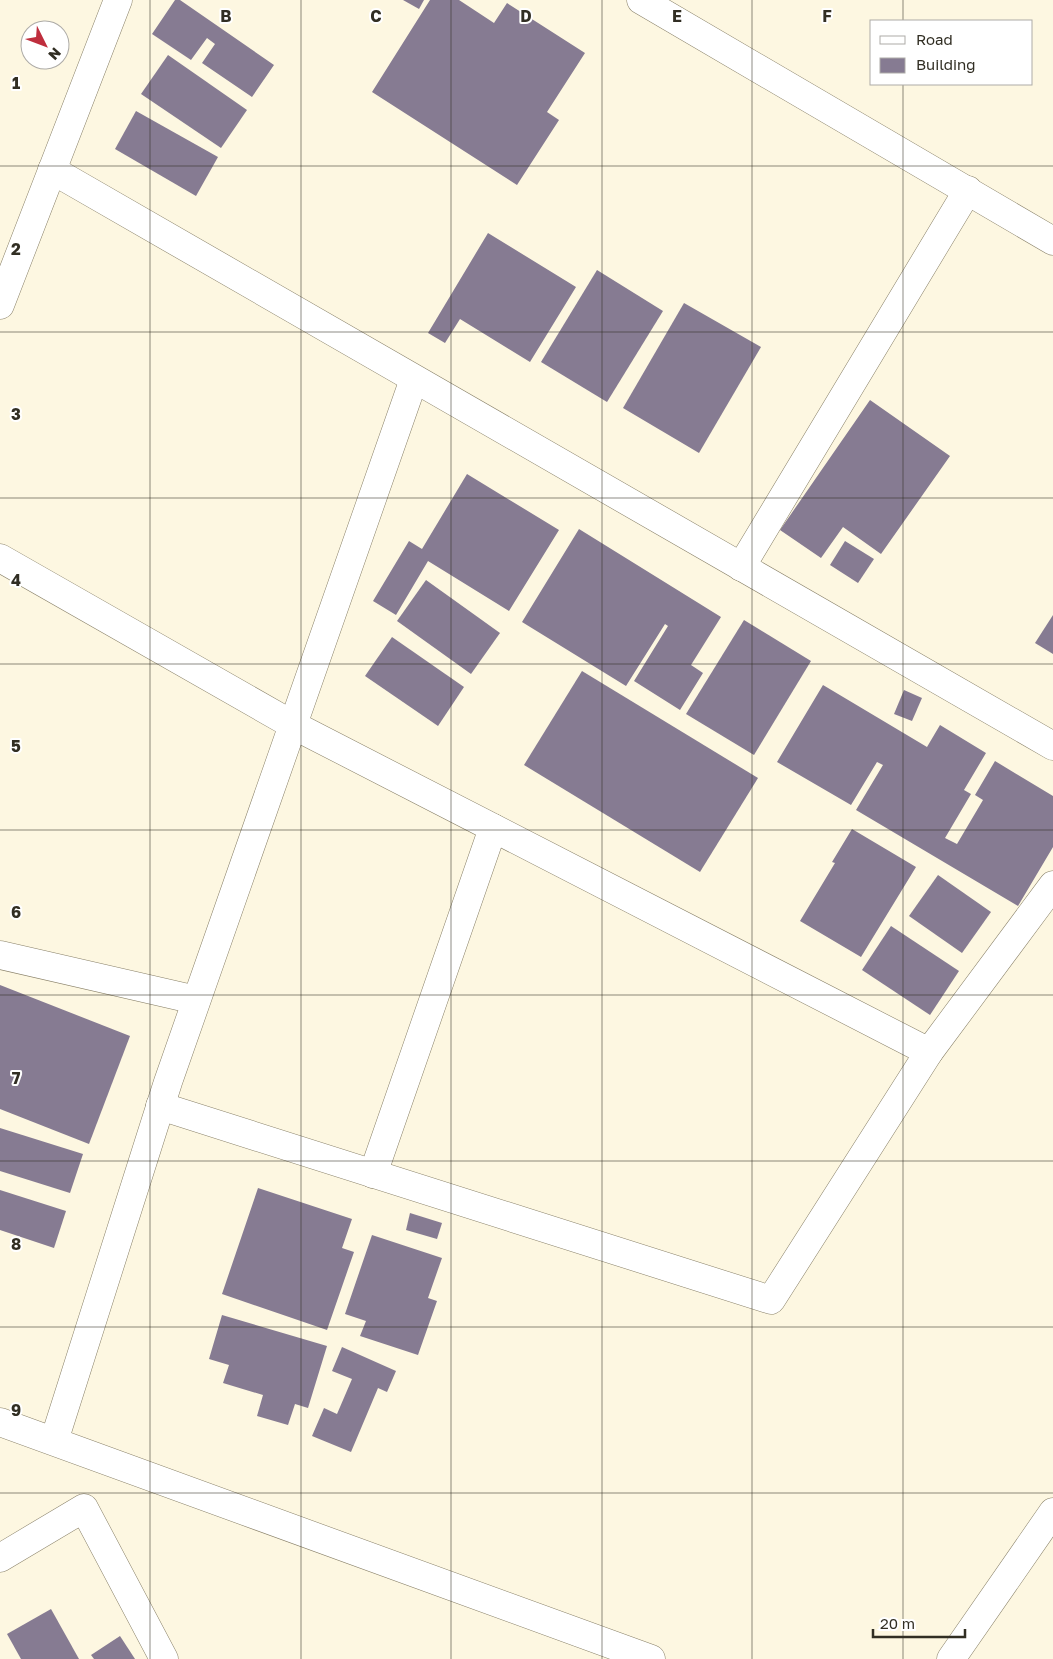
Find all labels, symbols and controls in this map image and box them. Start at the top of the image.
text: B [220,6,232,26]
text: C [370,6,382,26]
text: D [520,6,532,26]
text: E [672,6,682,26]
text: F [822,6,832,26]
north arrow [20,20,70,70]
legend [870,20,1033,85]
text: Road [916,30,953,48]
text: N [45,44,65,64]
text: Building [916,55,976,73]
text: 1 [12,73,20,93]
text: 2 [11,239,21,259]
text: 3 [11,404,21,424]
text: 4 [11,570,21,590]
text: 5 [11,736,21,756]
text: 6 [11,902,21,922]
text: 7 [12,1068,21,1088]
text: 8 [11,1234,21,1254]
text: 9 [11,1400,21,1420]
scale bar [873,1606,966,1638]
text: 20 m [880,1614,915,1632]

